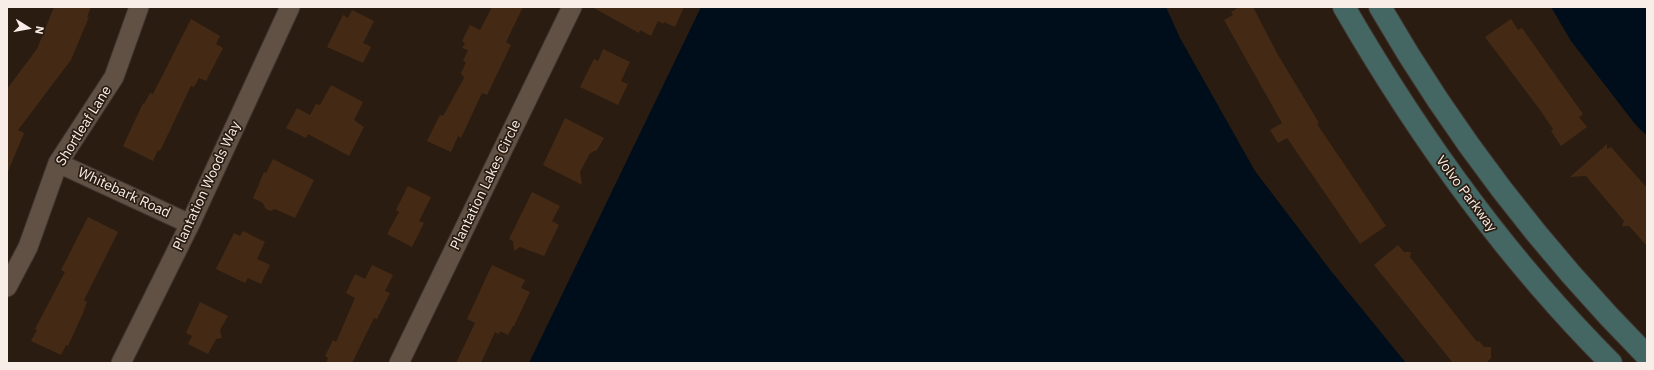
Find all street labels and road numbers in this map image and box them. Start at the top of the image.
street label: Shortleaf Lane [53,83,115,169]
street label: Plantation Lakes Circle [447,117,525,253]
street label: Plantation Woods Way [170,119,244,253]
street label: Volvo Parkway [1432,153,1500,235]
street label: Whitebark Road [75,164,173,222]

